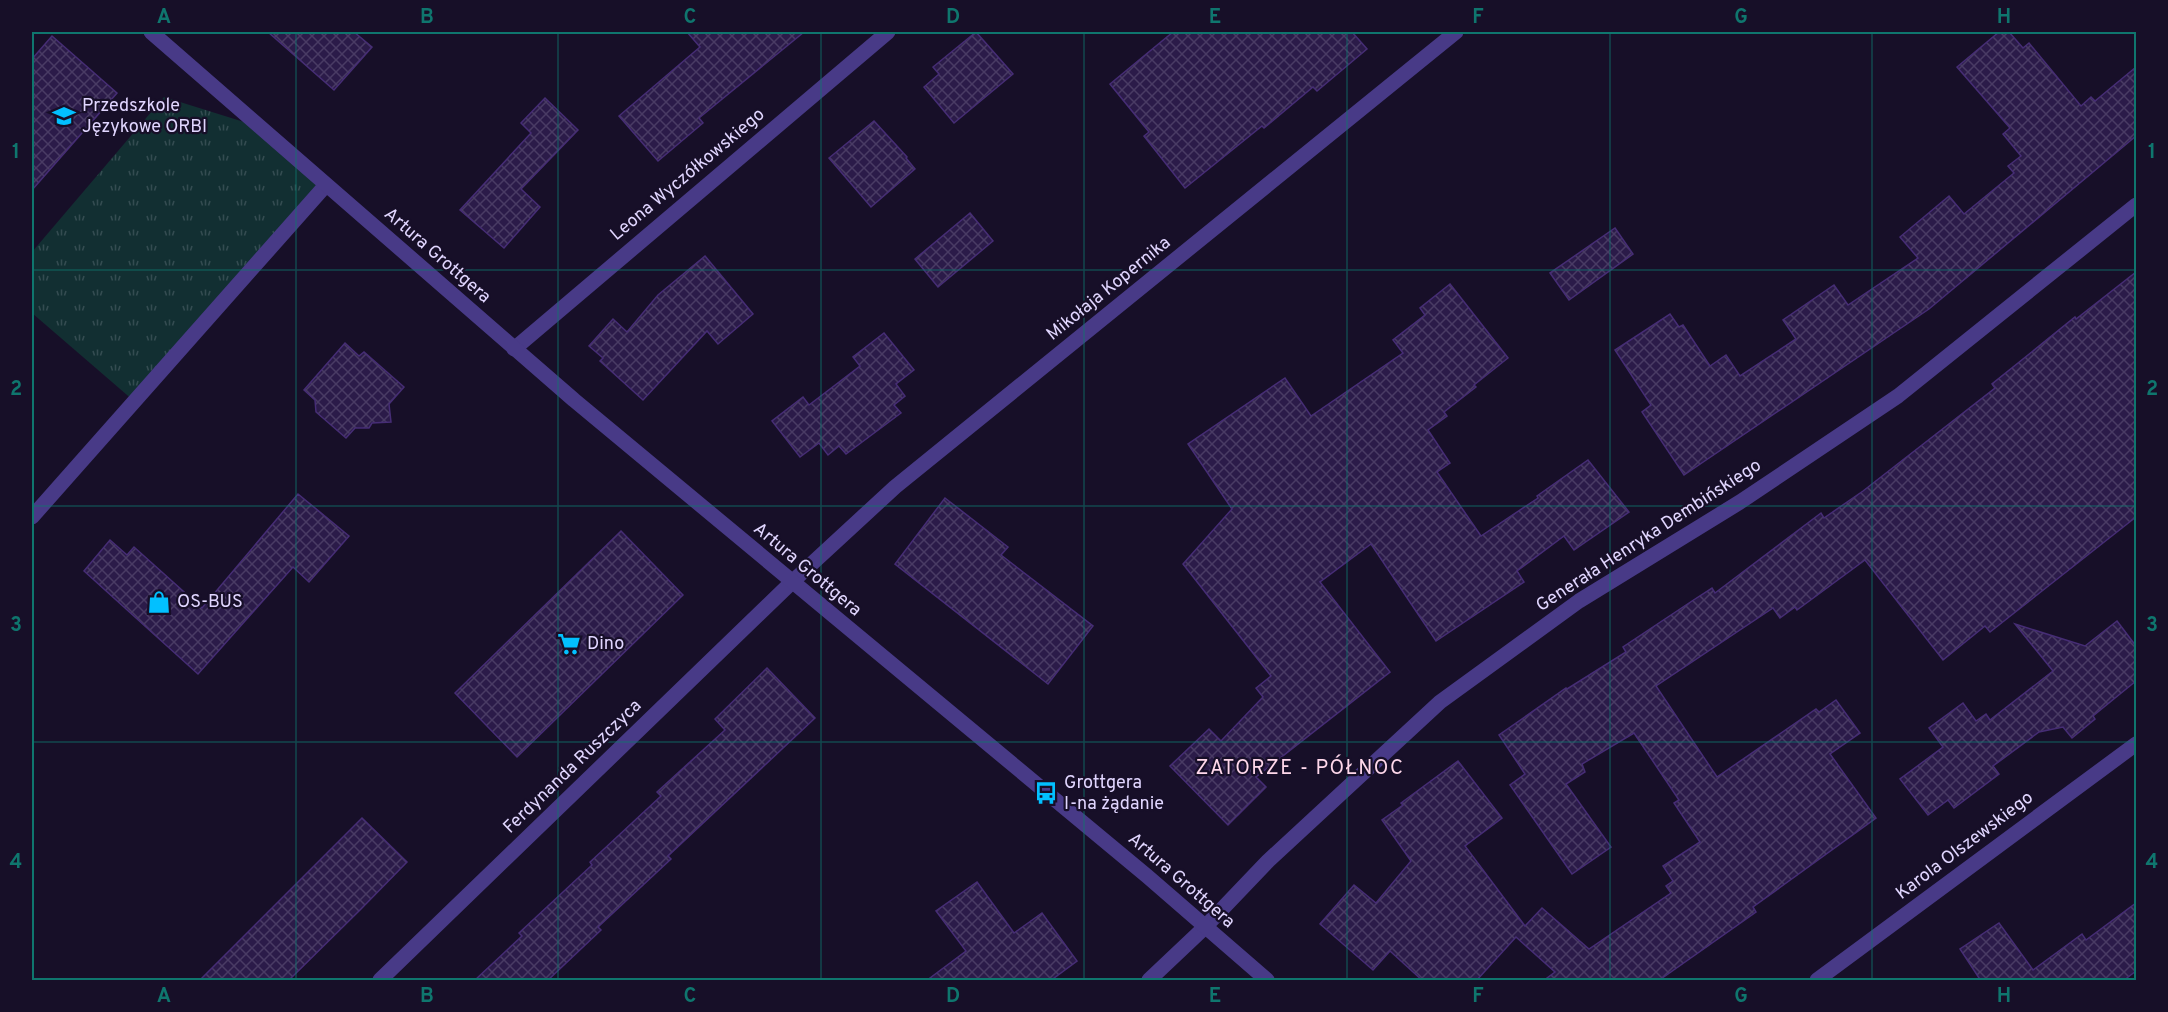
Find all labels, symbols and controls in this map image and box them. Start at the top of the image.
text: A [157,5,171,31]
text: B [420,5,434,31]
text: C [684,5,696,31]
text: D [946,5,960,31]
text: E [1209,5,1221,31]
text: F [1472,5,1484,31]
text: G [1734,5,1748,31]
text: H [1997,5,2011,31]
place label: Przedszkole Językowe ORBI [82,95,207,139]
school or university icon: Przedszkole Językowe ORBI [51,103,77,129]
street label: Leona Wyczółkowskiego [606,104,770,246]
text: 1 [12,140,20,166]
text: 1 [2148,140,2156,166]
street label: Artura Grottgera [379,203,495,309]
street label: Mikołaja Kopernika [1042,232,1176,346]
text: 2 [10,377,22,403]
text: 2 [2146,377,2158,403]
street label: Generała Henryka Dembińskiego [1532,454,1766,618]
street label: Artura Grottgera [748,518,866,622]
shop icon: OS-BUS [146,589,172,615]
place label: OS-BUS [177,591,243,614]
text: 3 [10,613,22,639]
text: 3 [2146,613,2158,639]
supermarket icon: Dino [556,631,582,657]
place label: Dino [587,633,624,656]
street label: Ferdynanda Ruszczyca [499,695,647,839]
district label: ZATORZE - PÓŁNOC [1196,754,1404,782]
place label: Grottgera I-na żądanie [1064,772,1164,816]
bus stop icon: Grottgera I-na żądanie [1033,780,1059,806]
street label: Karola Olszewskiego [1892,787,2038,905]
street label: Artura Grottgera [1123,828,1239,934]
text: 4 [10,850,22,876]
text: 4 [2146,850,2158,876]
text: A [157,984,171,1010]
text: B [420,984,434,1010]
text: C [684,984,696,1010]
text: D [946,984,960,1010]
text: E [1209,984,1221,1010]
text: F [1472,984,1484,1010]
text: G [1734,984,1748,1010]
text: H [1997,984,2011,1010]

